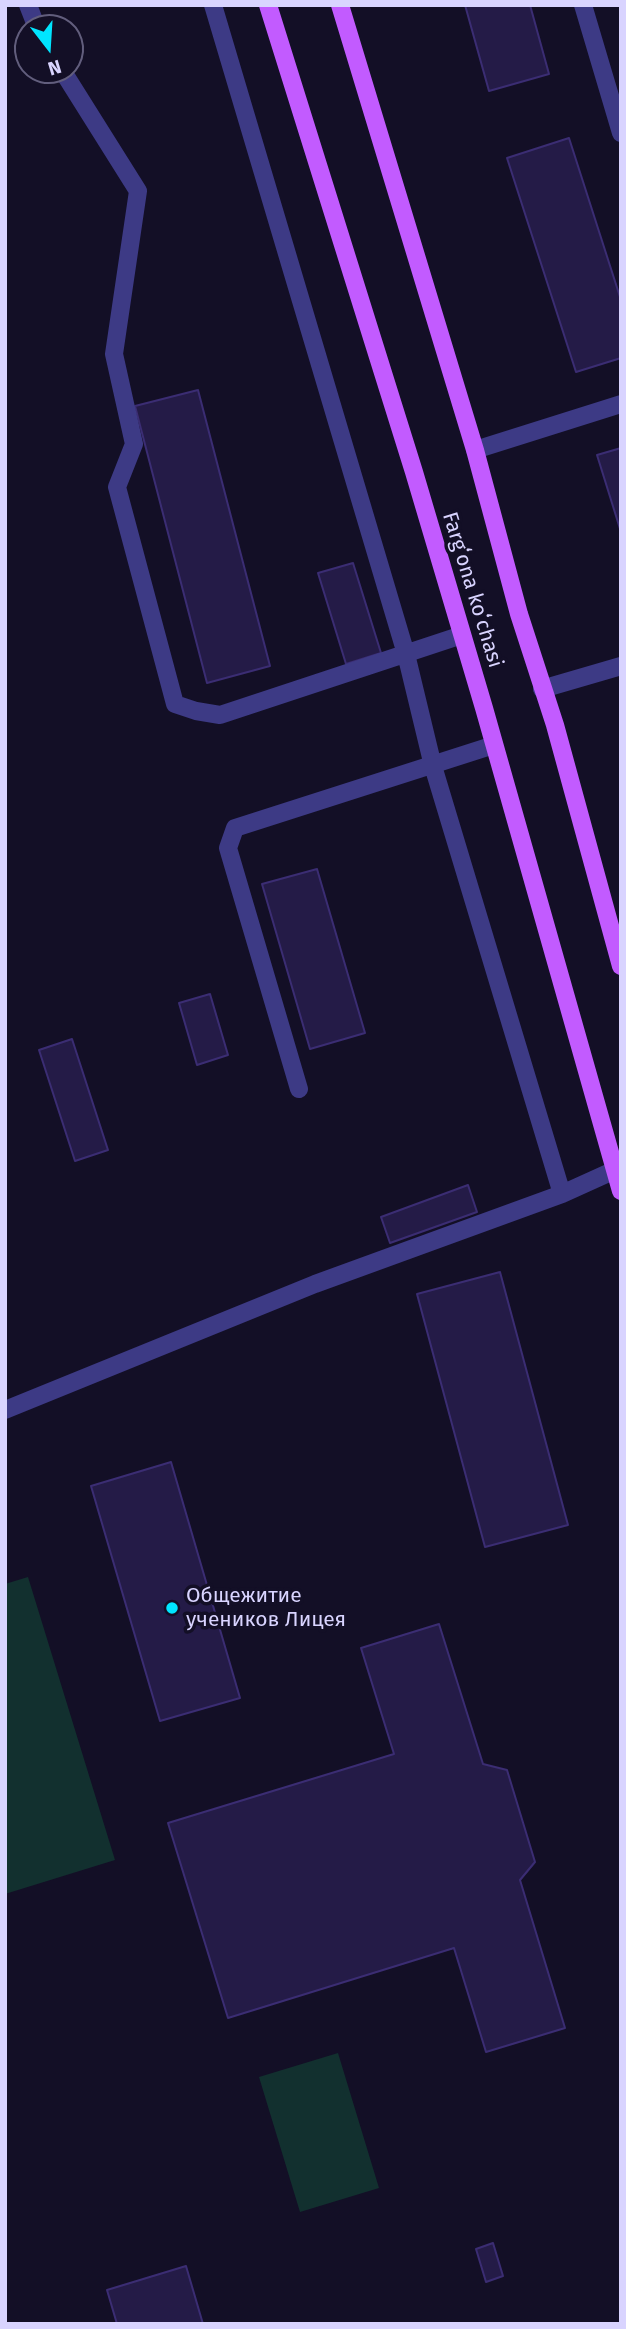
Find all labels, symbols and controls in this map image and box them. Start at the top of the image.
north arrow [14,14,84,84]
text: N [45,55,64,80]
street label: Fargʻona koʻchasi [436,509,508,671]
place label: Общежитие учеников Лицея [186,1583,346,1633]
marker: Общежитие учеников Лицея [164,1600,180,1616]

